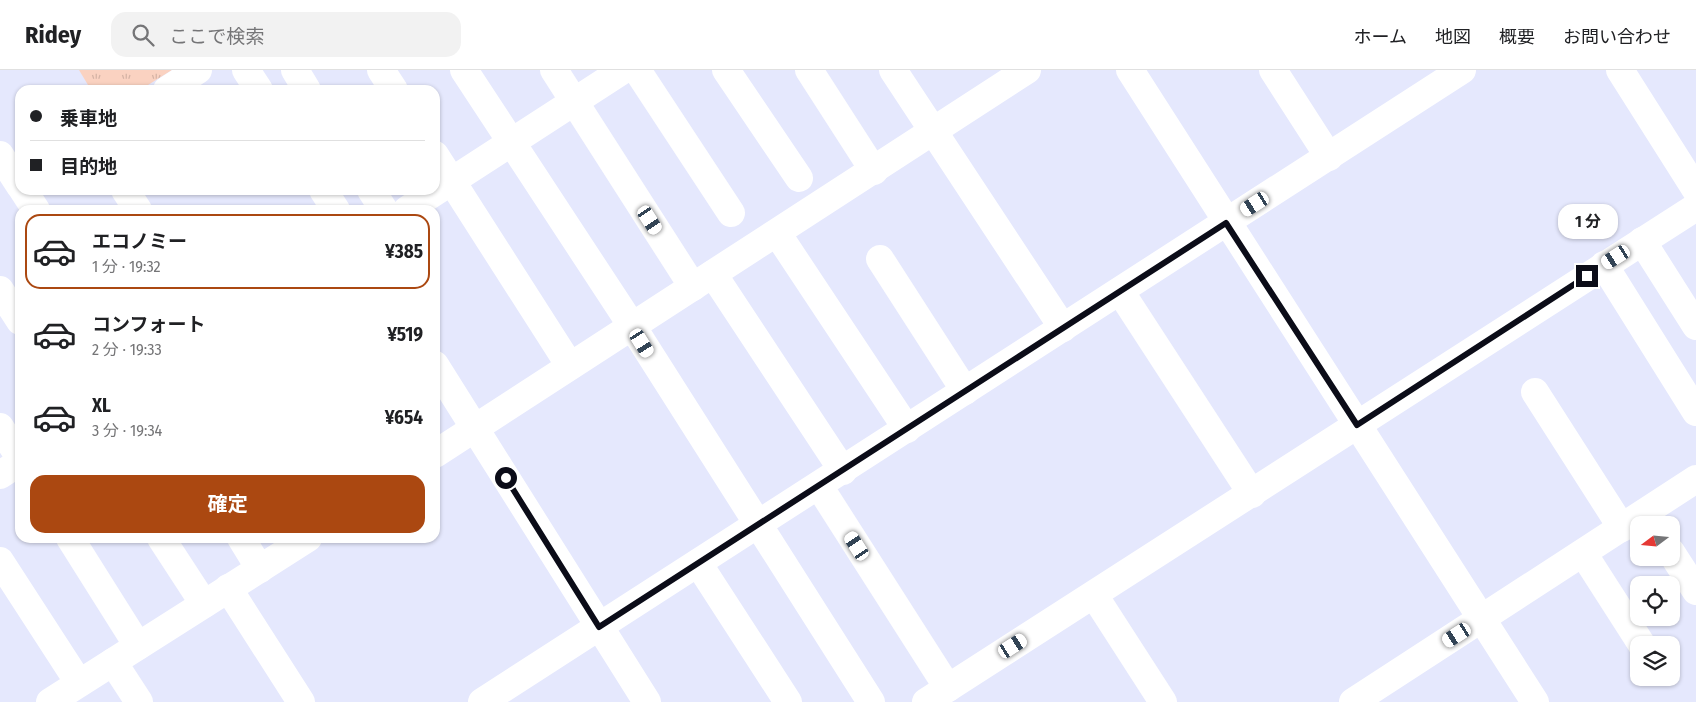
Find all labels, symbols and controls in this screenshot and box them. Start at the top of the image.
search box [111,12,461,57]
text: Ridey [25,21,81,49]
icon: search [129,21,157,49]
text: ここで検索 [169,25,264,48]
text: ホーム [1354,26,1407,48]
text: 地図 [1435,26,1471,48]
text: 概要 [1499,26,1535,48]
text: お問い合わせ [1563,26,1671,48]
text: 乗車地 [60,107,117,130]
text: 目的地 [60,155,117,178]
car [1238,190,1271,218]
car [635,203,664,237]
callout: 1 分 [1557,204,1617,238]
text: 1 分 [1575,212,1601,231]
icon: car [32,229,77,274]
text: エコノミー [92,230,187,253]
text: ¥385 [385,240,423,263]
car [1599,243,1632,271]
text: 1 分 · 19:32 [92,257,161,276]
route end [1576,265,1598,287]
icon: car [32,312,77,357]
text: コンフォート [92,313,205,336]
text: ¥519 [387,323,423,346]
car [627,326,656,360]
text: 2 分 · 19:33 [92,340,162,359]
text: XL [92,394,111,417]
icon: car [32,395,77,440]
text: ¥654 [385,406,423,429]
text: 3 分 · 19:34 [92,421,162,440]
route start [495,467,517,489]
button: 確定 [30,475,425,533]
north arrow [1630,516,1680,566]
map controls [1630,516,1680,686]
car [842,529,871,563]
button: locate [1630,576,1680,626]
car [1440,621,1473,649]
car [996,632,1029,660]
button: layers [1630,636,1680,686]

